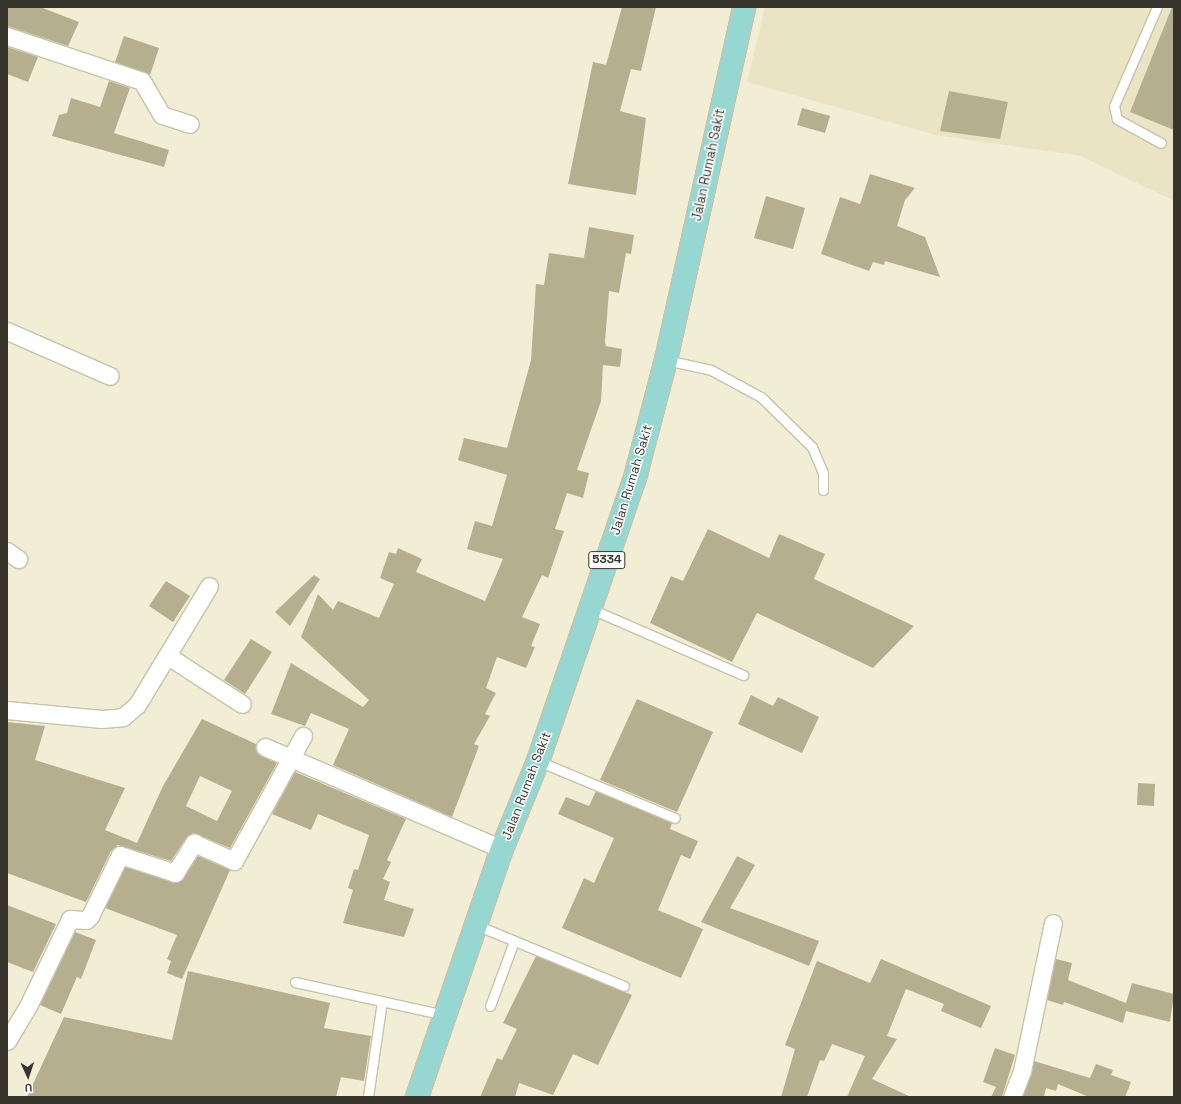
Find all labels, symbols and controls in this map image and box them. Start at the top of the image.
street label: Jalan Rumah Sakit [689,107,729,223]
street label: Jalan Rumah Sakit [608,423,656,537]
road number: 5334 [588,550,626,570]
street label: Jalan Rumah Sakit [499,730,555,842]
north arrow [8,1056,48,1096]
text: U [25,1081,33,1095]

